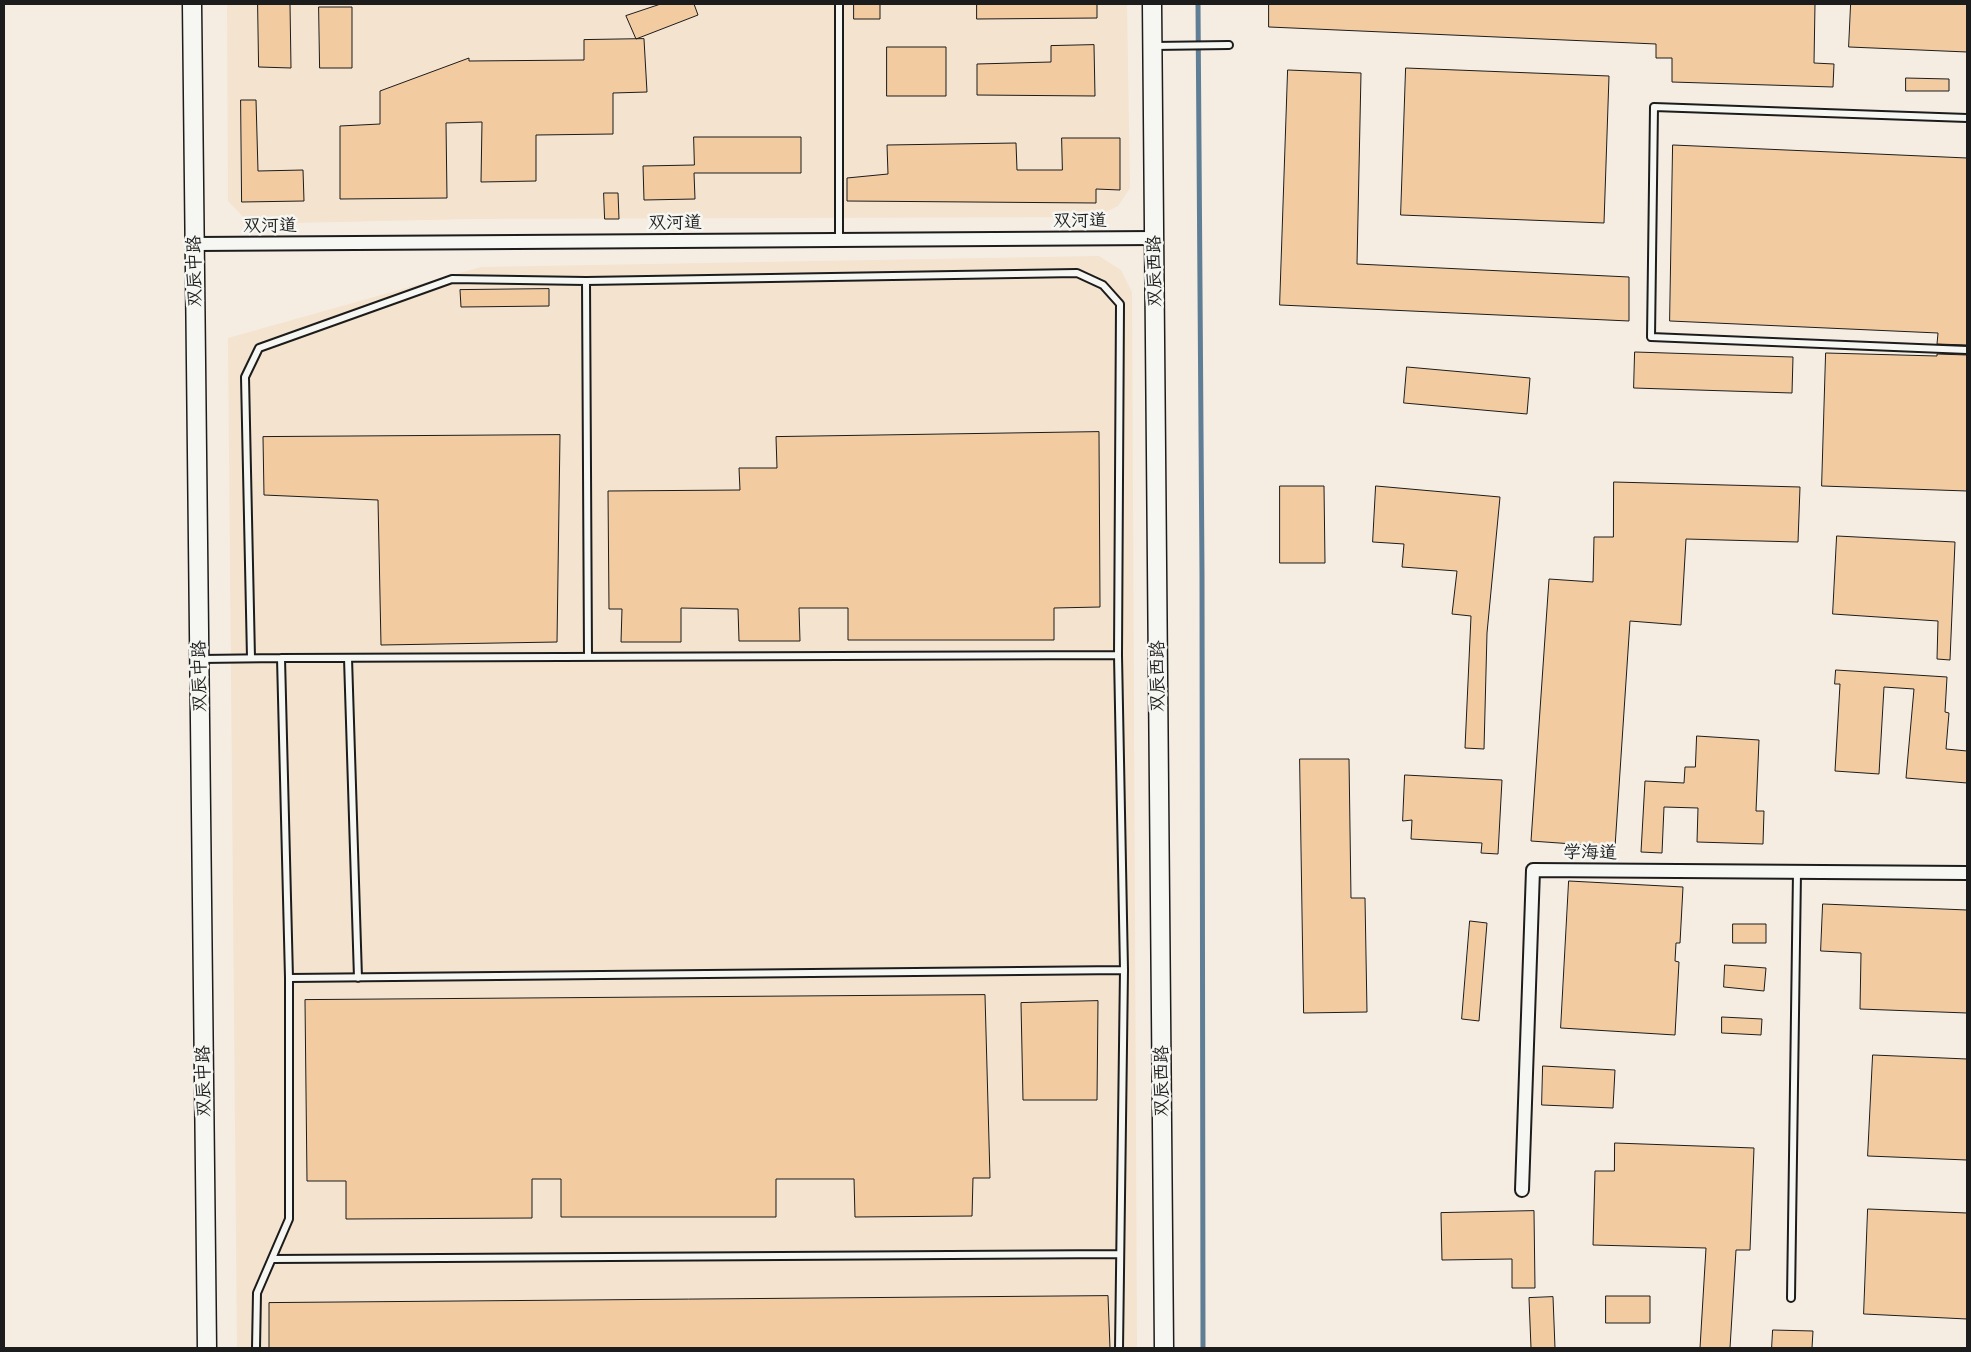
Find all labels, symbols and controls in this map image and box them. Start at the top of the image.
street label: 双河道 [1053,210,1107,232]
street label: 双河道 [648,212,702,234]
street label: 双河道 [243,215,297,237]
street label: 双辰中路 [184,235,206,307]
street label: 双辰西路 [1144,235,1166,307]
street label: 双辰中路 [189,640,211,712]
street label: 双辰西路 [1147,640,1169,712]
street label: 学海道 [1563,842,1617,864]
street label: 双辰中路 [193,1045,215,1117]
street label: 双辰西路 [1151,1045,1173,1117]

